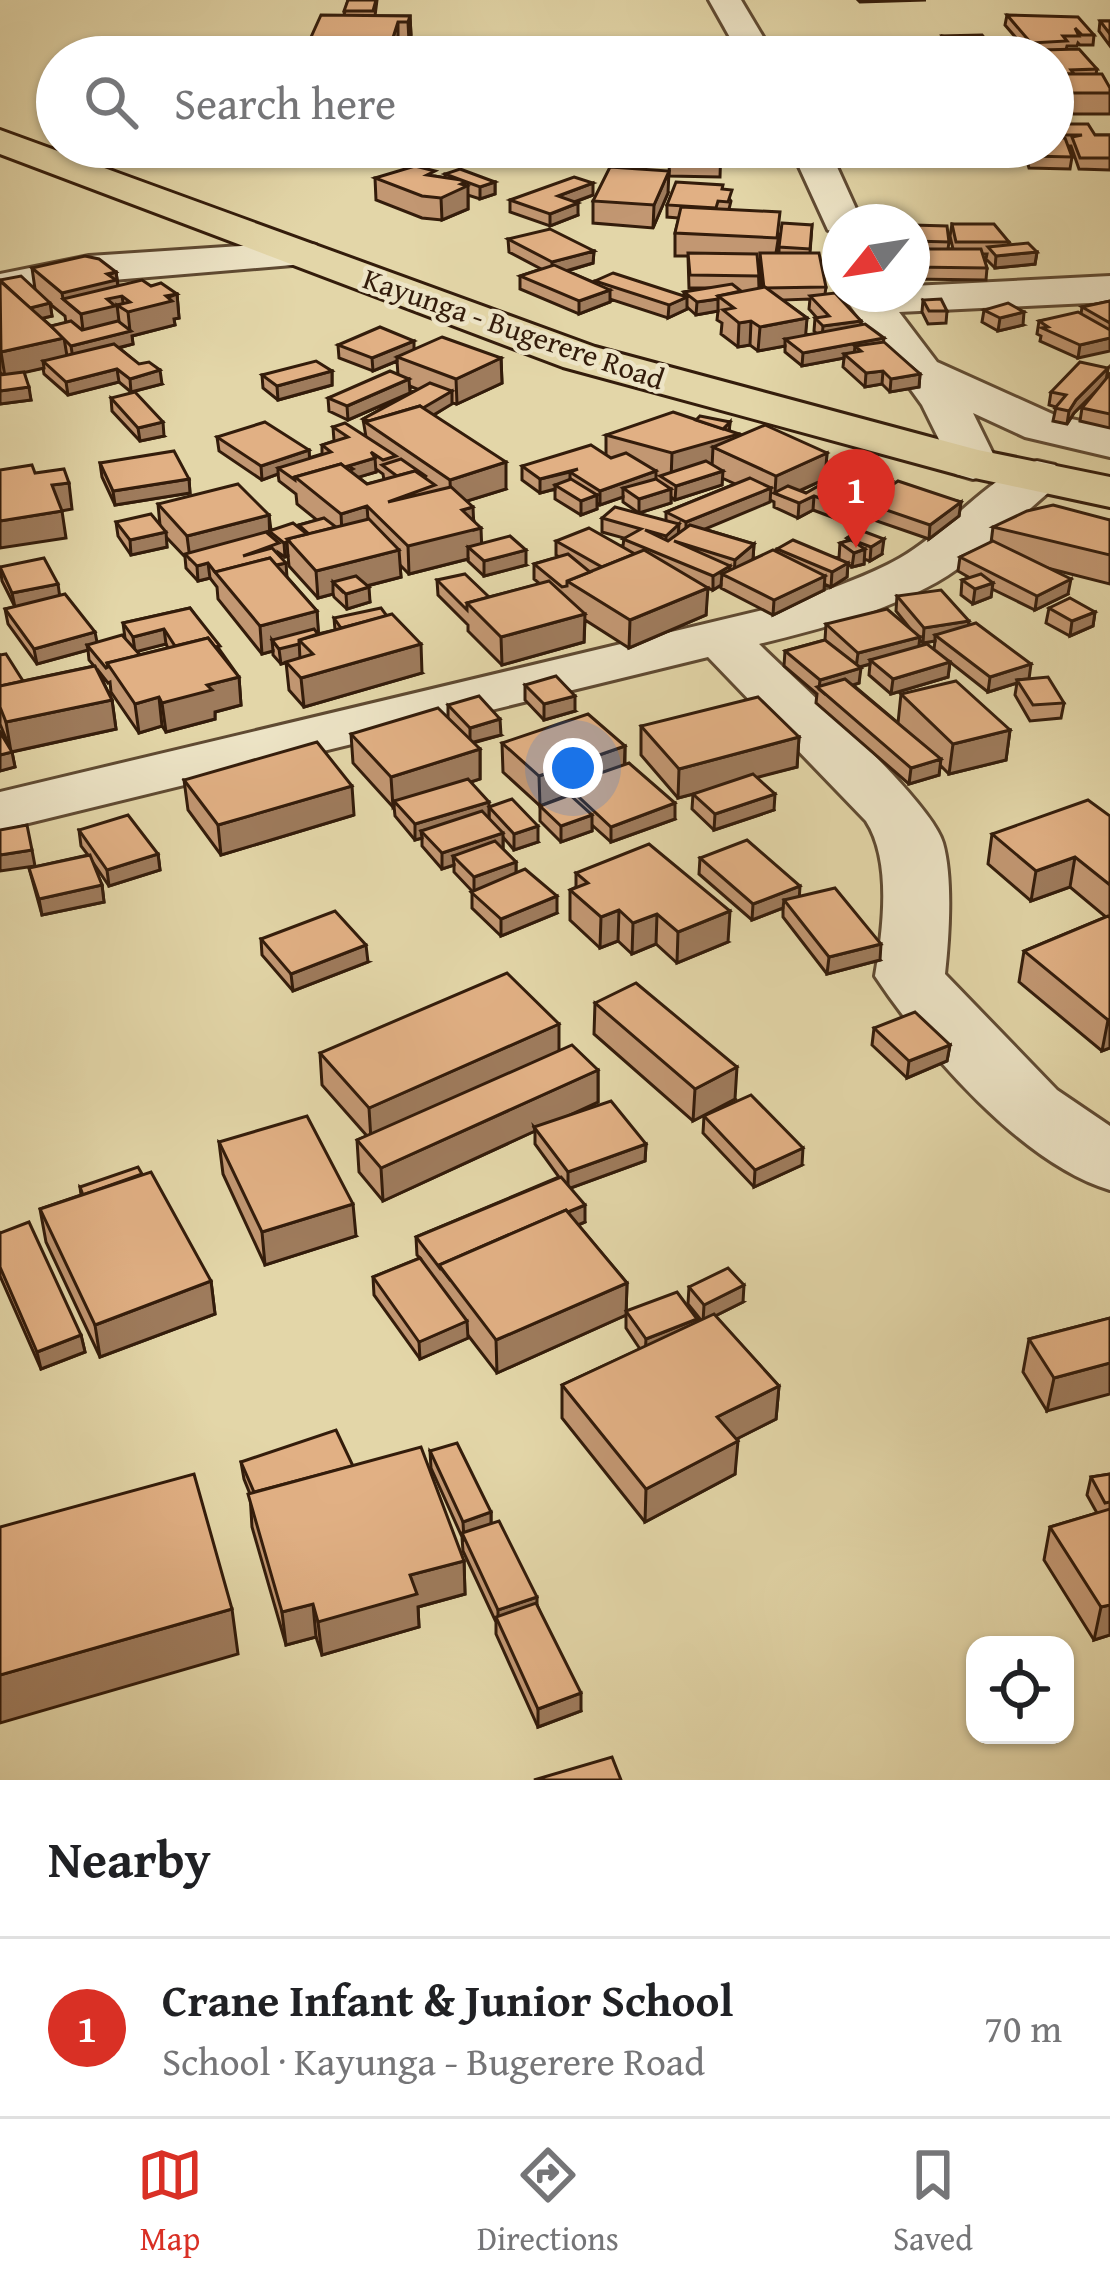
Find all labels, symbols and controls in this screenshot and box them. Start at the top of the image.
search box [36,36,1074,168]
icon: search [78,69,144,135]
text: Search here [174,70,396,135]
north arrow [822,204,930,312]
street label: Kayunga - Bugerere Road [357,256,671,400]
pin: 1 [817,449,895,548]
your location [543,738,603,798]
map controls [966,1636,1074,1744]
button: locate [966,1636,1074,1744]
text: Nearby [48,1821,211,1896]
text: Crane Infant & Junior School [162,1967,733,2032]
text: 1 [77,1999,97,2056]
text: 70 m [984,1999,1062,2056]
text: School · Kayunga - Bugerere Road [162,2032,705,2089]
tab: Map [137,2142,203,2262]
tab: Directions [477,2142,619,2262]
tab: Saved [893,2142,973,2262]

